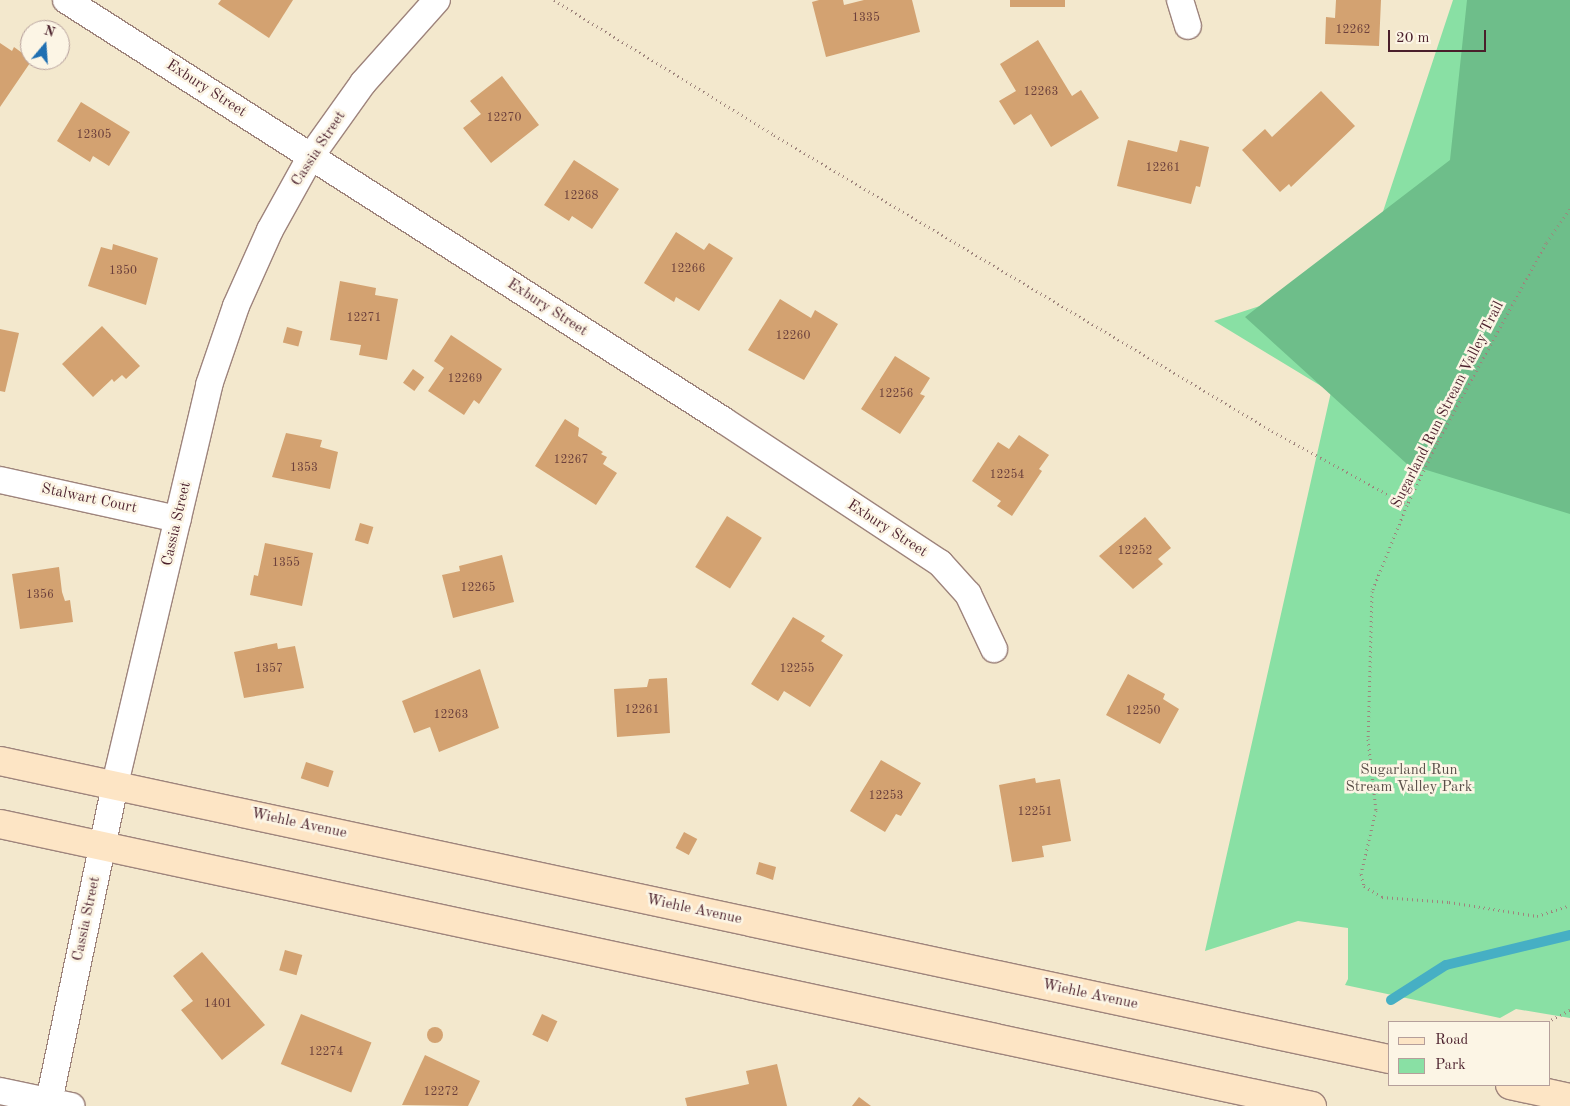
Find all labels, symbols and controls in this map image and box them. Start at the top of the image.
house number: 1335 [852,12,880,26]
north arrow [20,20,70,70]
scale bar [1390,20,1488,52]
text: N [42,23,57,40]
house number: 12262 [1336,24,1370,38]
text: 20 m [1396,31,1430,46]
street label: Exbury Street [163,56,249,122]
house number: 12263 [1024,86,1058,100]
street label: Cassia Street [288,108,350,190]
house number: 12270 [487,112,521,126]
house number: 12305 [77,129,111,143]
house number: 12261 [1146,162,1180,176]
house number: 12268 [564,190,598,204]
house number: 12266 [671,263,705,277]
house number: 1350 [109,265,137,279]
street label: Exbury Street [504,275,590,341]
street label: Sugarland Run Stream Valley Trail [1388,298,1508,512]
house number: 12271 [347,312,381,326]
house number: 12260 [776,330,810,344]
house number: 12269 [448,373,482,387]
house number: 12256 [879,388,913,402]
house number: 12267 [554,454,588,468]
house number: 1353 [290,462,318,476]
house number: 12254 [990,469,1024,483]
street label: Stalwart Court [40,480,138,518]
street label: Cassia Street [159,480,195,568]
street label: Exbury Street [844,496,930,562]
house number: 12252 [1118,545,1152,559]
house number: 1355 [272,557,300,571]
house number: 12265 [461,582,495,596]
house number: 1356 [26,589,54,603]
house number: 1357 [255,663,283,677]
house number: 12255 [780,663,814,677]
house number: 12261 [625,704,659,718]
house number: 12250 [1126,705,1160,719]
house number: 12263 [434,709,468,723]
park label: Sugarland Run Stream Valley Park [1346,761,1472,796]
house number: 12253 [869,790,903,804]
street label: Wiehle Avenue [250,805,348,843]
house number: 12251 [1018,806,1052,820]
street label: Cassia Street [69,875,105,963]
street label: Wiehle Avenue [645,891,743,929]
street label: Wiehle Avenue [1041,976,1139,1014]
house number: 1401 [204,998,232,1012]
legend [1388,1021,1550,1086]
text: Road [1435,1033,1468,1048]
house number: 12274 [309,1046,343,1060]
text: Park [1435,1058,1466,1073]
house number: 12272 [424,1086,458,1100]

